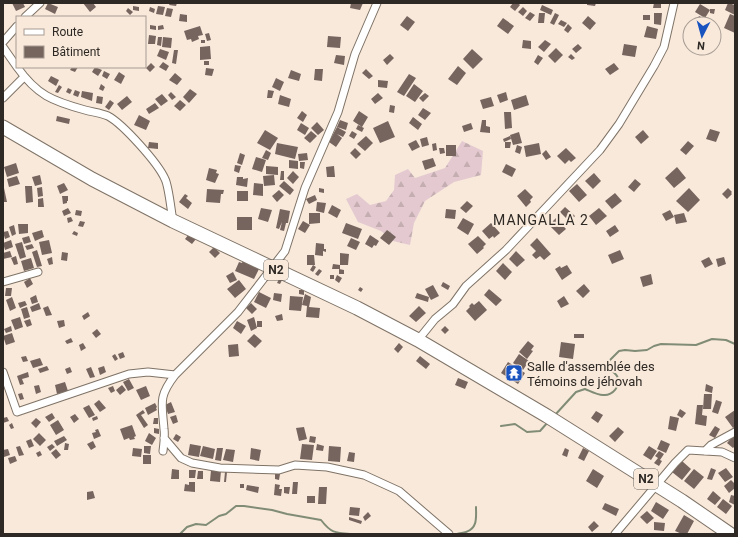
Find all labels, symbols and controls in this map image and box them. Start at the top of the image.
legend [16,16,146,68]
north arrow [682,16,722,56]
text: Route [52,25,83,39]
text: N [696,39,706,52]
text: Bâtiment [52,45,100,59]
district label: MANGALLA 2 [493,212,589,228]
road number: N2 [264,260,288,280]
place label: Salle d'assemblée des Témoins de jéhovah [527,359,655,389]
temple icon: Salle d'assemblée des Témoins de jéhovah [504,363,524,383]
road number: N2 [634,469,658,489]

